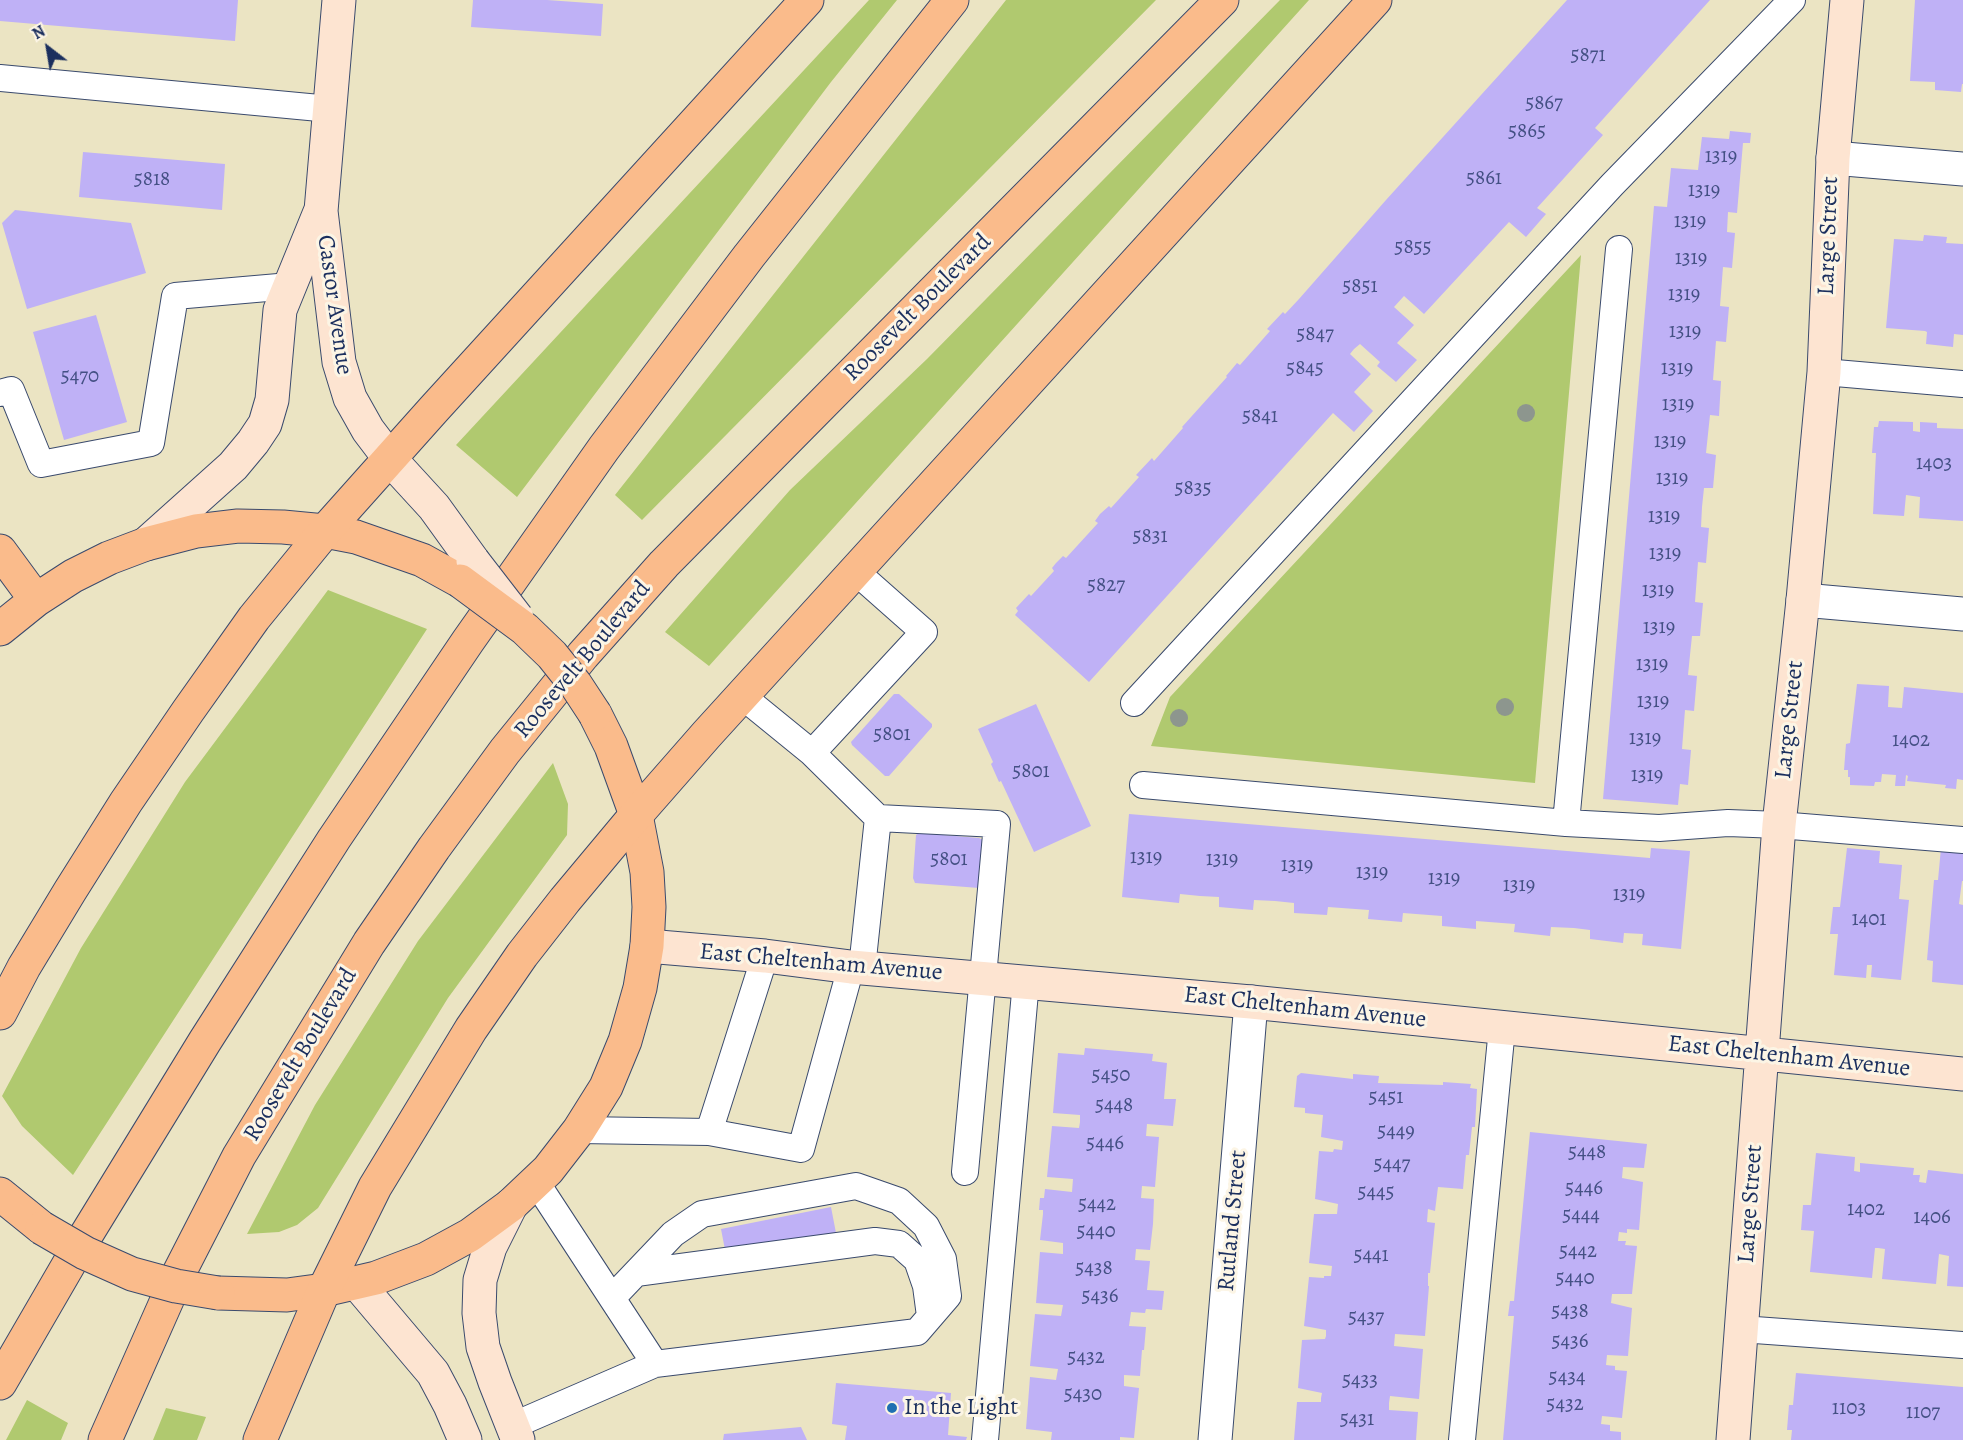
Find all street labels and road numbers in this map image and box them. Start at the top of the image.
street label: Large Street [1813,176,1845,296]
street label: Roosevelt Boulevard [838,228,998,388]
street label: Castor Avenue [310,233,358,377]
street label: Roosevelt Boulevard [509,575,657,745]
street label: Large Street [1769,659,1811,781]
street label: East Cheltenham Avenue [698,938,944,988]
street label: Roosevelt Boulevard [238,963,364,1147]
street label: East Cheltenham Avenue [1182,981,1428,1035]
street label: East Cheltenham Avenue [1666,1030,1912,1084]
street label: Large Street [1732,1144,1770,1264]
street label: Rutland Street [1212,1149,1254,1293]

